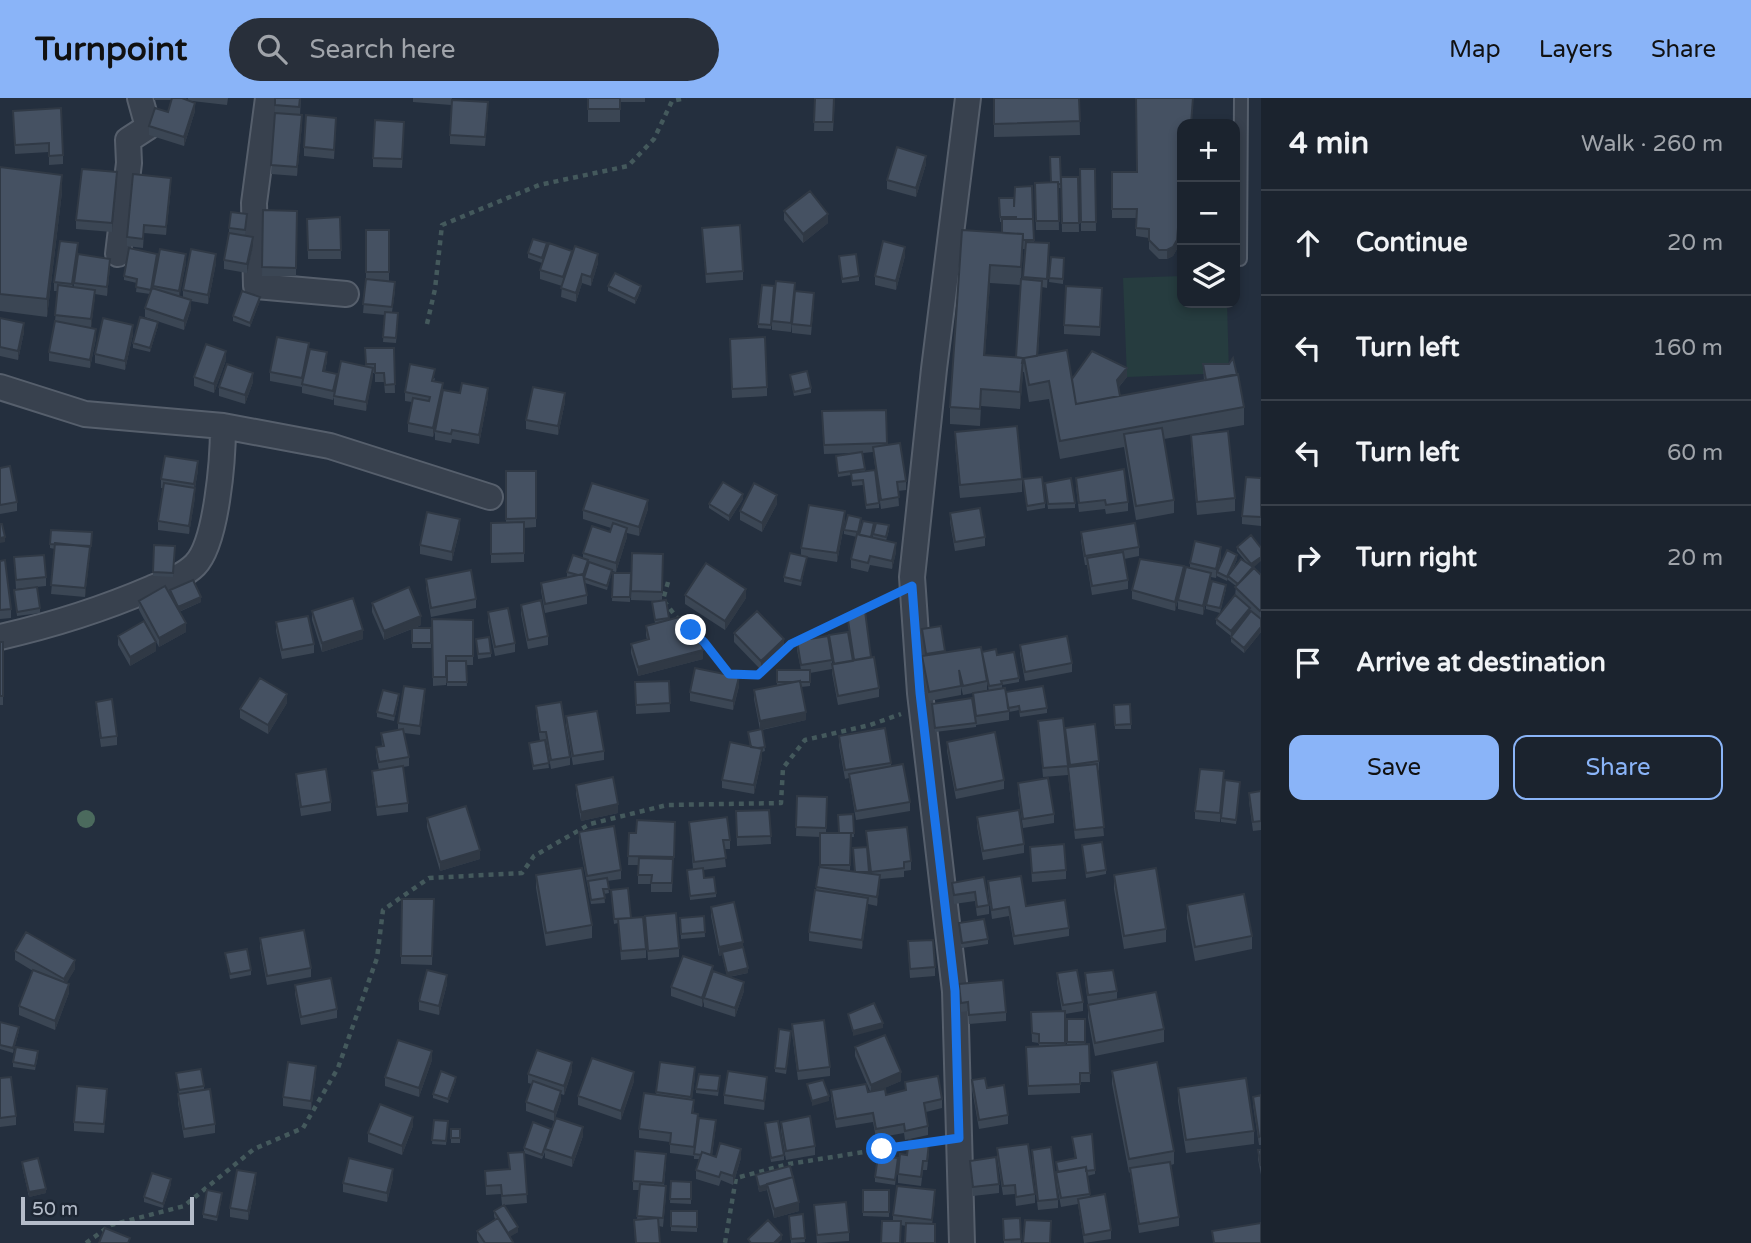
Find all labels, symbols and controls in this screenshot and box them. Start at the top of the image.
search box [229,18,719,81]
text: Turnpoint [35,30,187,69]
icon: search [253,30,291,68]
text: Search here [309,34,456,65]
text: Map [1449,35,1501,64]
text: Layers [1539,35,1613,64]
text: Share [1651,35,1716,64]
map controls [1177,119,1240,308]
button: + [1177,119,1240,182]
text: 4 min [1289,125,1369,162]
text: Walk · 260 m [1581,130,1723,158]
button: − [1177,182,1240,245]
icon: ahead [1289,224,1327,262]
text: Continue [1356,227,1468,258]
text: 20 m [1667,229,1723,257]
button: layers [1177,245,1240,308]
icon: left [1289,329,1327,367]
text: Turn left [1356,332,1459,363]
text: 160 m [1653,334,1723,362]
icon: left [1289,434,1327,472]
text: Turn left [1356,437,1459,468]
text: 60 m [1667,439,1723,467]
icon: right [1289,539,1327,577]
text: Turn right [1356,542,1477,573]
text: 20 m [1667,544,1723,572]
route end [675,614,706,645]
icon: arrive [1289,644,1327,682]
text: Arrive at destination [1356,647,1606,678]
button: Save [1289,735,1499,800]
button: Share [1513,735,1723,800]
route start [866,1133,897,1164]
scale bar [21,1194,194,1226]
text: 50 m [32,1198,78,1220]

